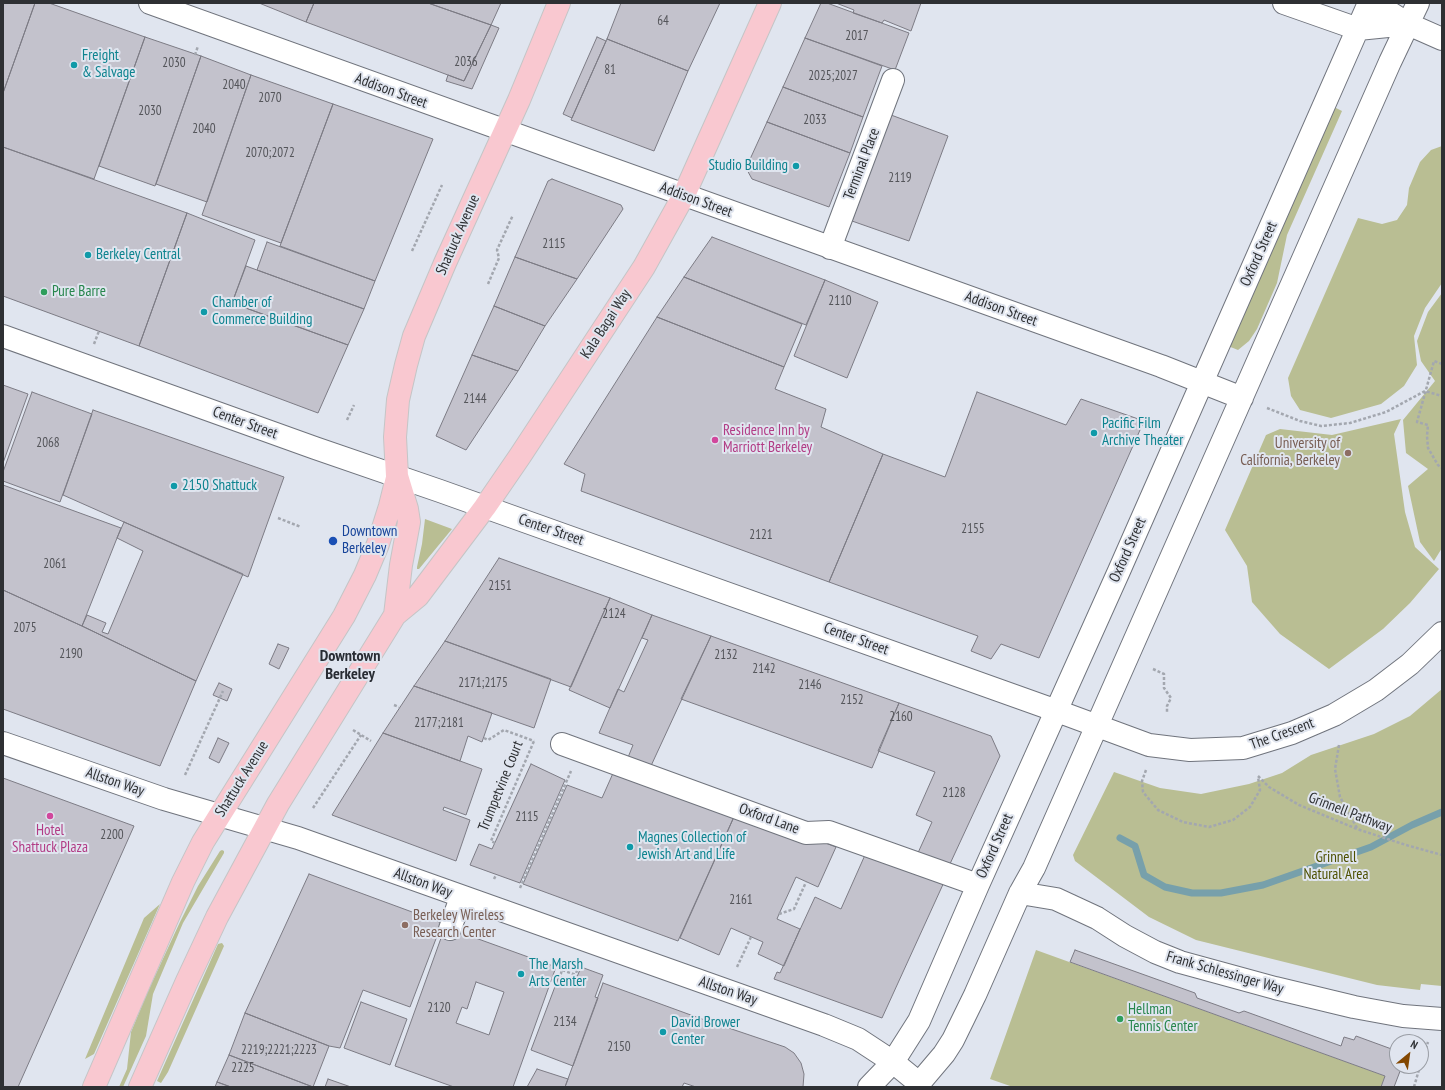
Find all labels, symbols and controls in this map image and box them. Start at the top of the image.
house number: 64 [657,13,669,29]
house number: 2017 [845,28,869,44]
place label: Freight & Salvage [82,47,135,82]
house number: 2036 [454,54,478,70]
house number: 2030 [162,55,186,71]
marker: Freight & Salvage [69,60,79,70]
house number: 81 [604,62,616,78]
house number: 2025;2027 [808,68,858,84]
street label: Addison Street [352,70,430,112]
house number: 2040 [222,77,246,93]
house number: 2070 [258,90,282,106]
house number: 2030 [138,103,162,119]
house number: 2033 [803,112,827,128]
house number: 2040 [192,121,216,137]
street label: Terminal Place [840,126,884,202]
house number: 2070;2072 [245,145,295,161]
place label: Studio Building [708,157,788,175]
marker: Studio Building [791,161,801,171]
house number: 2119 [888,170,912,186]
street label: Addison Street [657,179,735,221]
street label: Shattuck Avenue [432,192,484,278]
street label: Oxford Street [1237,219,1281,289]
house number: 2115 [542,236,566,252]
place label: Berkeley Central [96,246,180,264]
marker: Berkeley Central [83,250,93,260]
place label: Pure Barre [52,283,106,301]
street label: Kala Bagai Way [577,286,635,362]
marker: Pure Barre [39,287,49,297]
street label: Addison Street [962,288,1040,330]
house number: 2110 [828,293,852,309]
place label: Chamber of Commerce Building [212,294,312,329]
marker: Chamber of Commerce Building [199,307,209,317]
house number: 2144 [463,391,487,407]
street label: Center Street [210,403,280,443]
place label: Pacific Film Archive Theater [1102,415,1183,450]
place label: Residence Inn by Marriott Berkeley [723,422,812,457]
marker: Pacific Film Archive Theater [1089,428,1099,438]
house number: 2068 [36,435,60,451]
marker: Residence Inn by Marriott Berkeley [710,435,720,445]
place label: University of California, Berkeley [1240,435,1340,470]
marker: University of California, Berkeley [1343,448,1353,458]
place label: 2150 Shattuck [182,477,257,495]
marker: 2150 Shattuck [169,481,179,491]
street label: Center Street [516,510,586,550]
street label: Oxford Street [1106,515,1150,585]
house number: 2155 [961,521,985,537]
place label: Downtown Berkeley [342,523,397,558]
house number: 2121 [749,527,773,543]
marker: Downtown Berkeley [327,535,339,547]
house number: 2061 [43,556,67,572]
house number: 2151 [488,578,512,594]
house number: 2124 [602,606,626,622]
street label: Center Street [821,619,891,659]
house number: 2075 [13,620,37,636]
house number: 2190 [59,646,83,662]
district label: Downtown Berkeley [320,646,380,684]
house number: 2132 [714,647,738,663]
house number: 2142 [752,661,776,677]
house number: 2171;2175 [458,675,508,691]
house number: 2146 [798,677,822,693]
house number: 2152 [840,692,864,708]
house number: 2160 [889,709,913,725]
street label: The Crescent [1248,714,1316,754]
house number: 2177;2181 [414,715,464,731]
street label: Shattuck Avenue [212,738,272,820]
street label: Trumpetvine Court [475,738,527,834]
street label: Allston Way [83,764,147,800]
house number: 2128 [942,785,966,801]
street label: Grinnell Pathway [1306,789,1394,837]
street label: Oxford Lane [736,800,802,838]
house number: 2115 [515,809,539,825]
marker: Hotel Shattuck Plaza [45,811,55,821]
street label: Oxford Street [973,811,1017,881]
place label: Hotel Shattuck Plaza [12,822,88,857]
house number: 2200 [100,827,124,843]
place label: Magnes Collection of Jewish Art and Life [638,829,746,864]
marker: Magnes Collection of Jewish Art and Life [625,842,635,852]
park label: Grinnell Natural Area [1304,849,1368,884]
street label: Allston Way [391,864,455,902]
house number: 2161 [729,892,753,908]
place label: Berkeley Wireless Research Center [413,907,504,942]
marker: Berkeley Wireless Research Center [400,920,410,930]
street label: Frank Schlessinger Way [1164,948,1286,998]
place label: The Marsh Arts Center [529,956,586,991]
marker: The Marsh Arts Center [516,969,526,979]
street label: Allston Way [696,973,760,1009]
house number: 2120 [427,1000,451,1016]
place label: Hellman Tennis Center [1128,1001,1198,1036]
house number: 2134 [553,1014,577,1030]
place label: David Brower Center [671,1014,740,1049]
marker: Hellman Tennis Center [1115,1014,1125,1024]
marker: David Brower Center [658,1027,668,1037]
north arrow [1389,1034,1429,1074]
text: N [1408,1037,1420,1052]
house number: 2150 [607,1039,631,1055]
house number: 2219;2221;2223 [241,1042,317,1058]
house number: 2225 [231,1060,255,1076]

